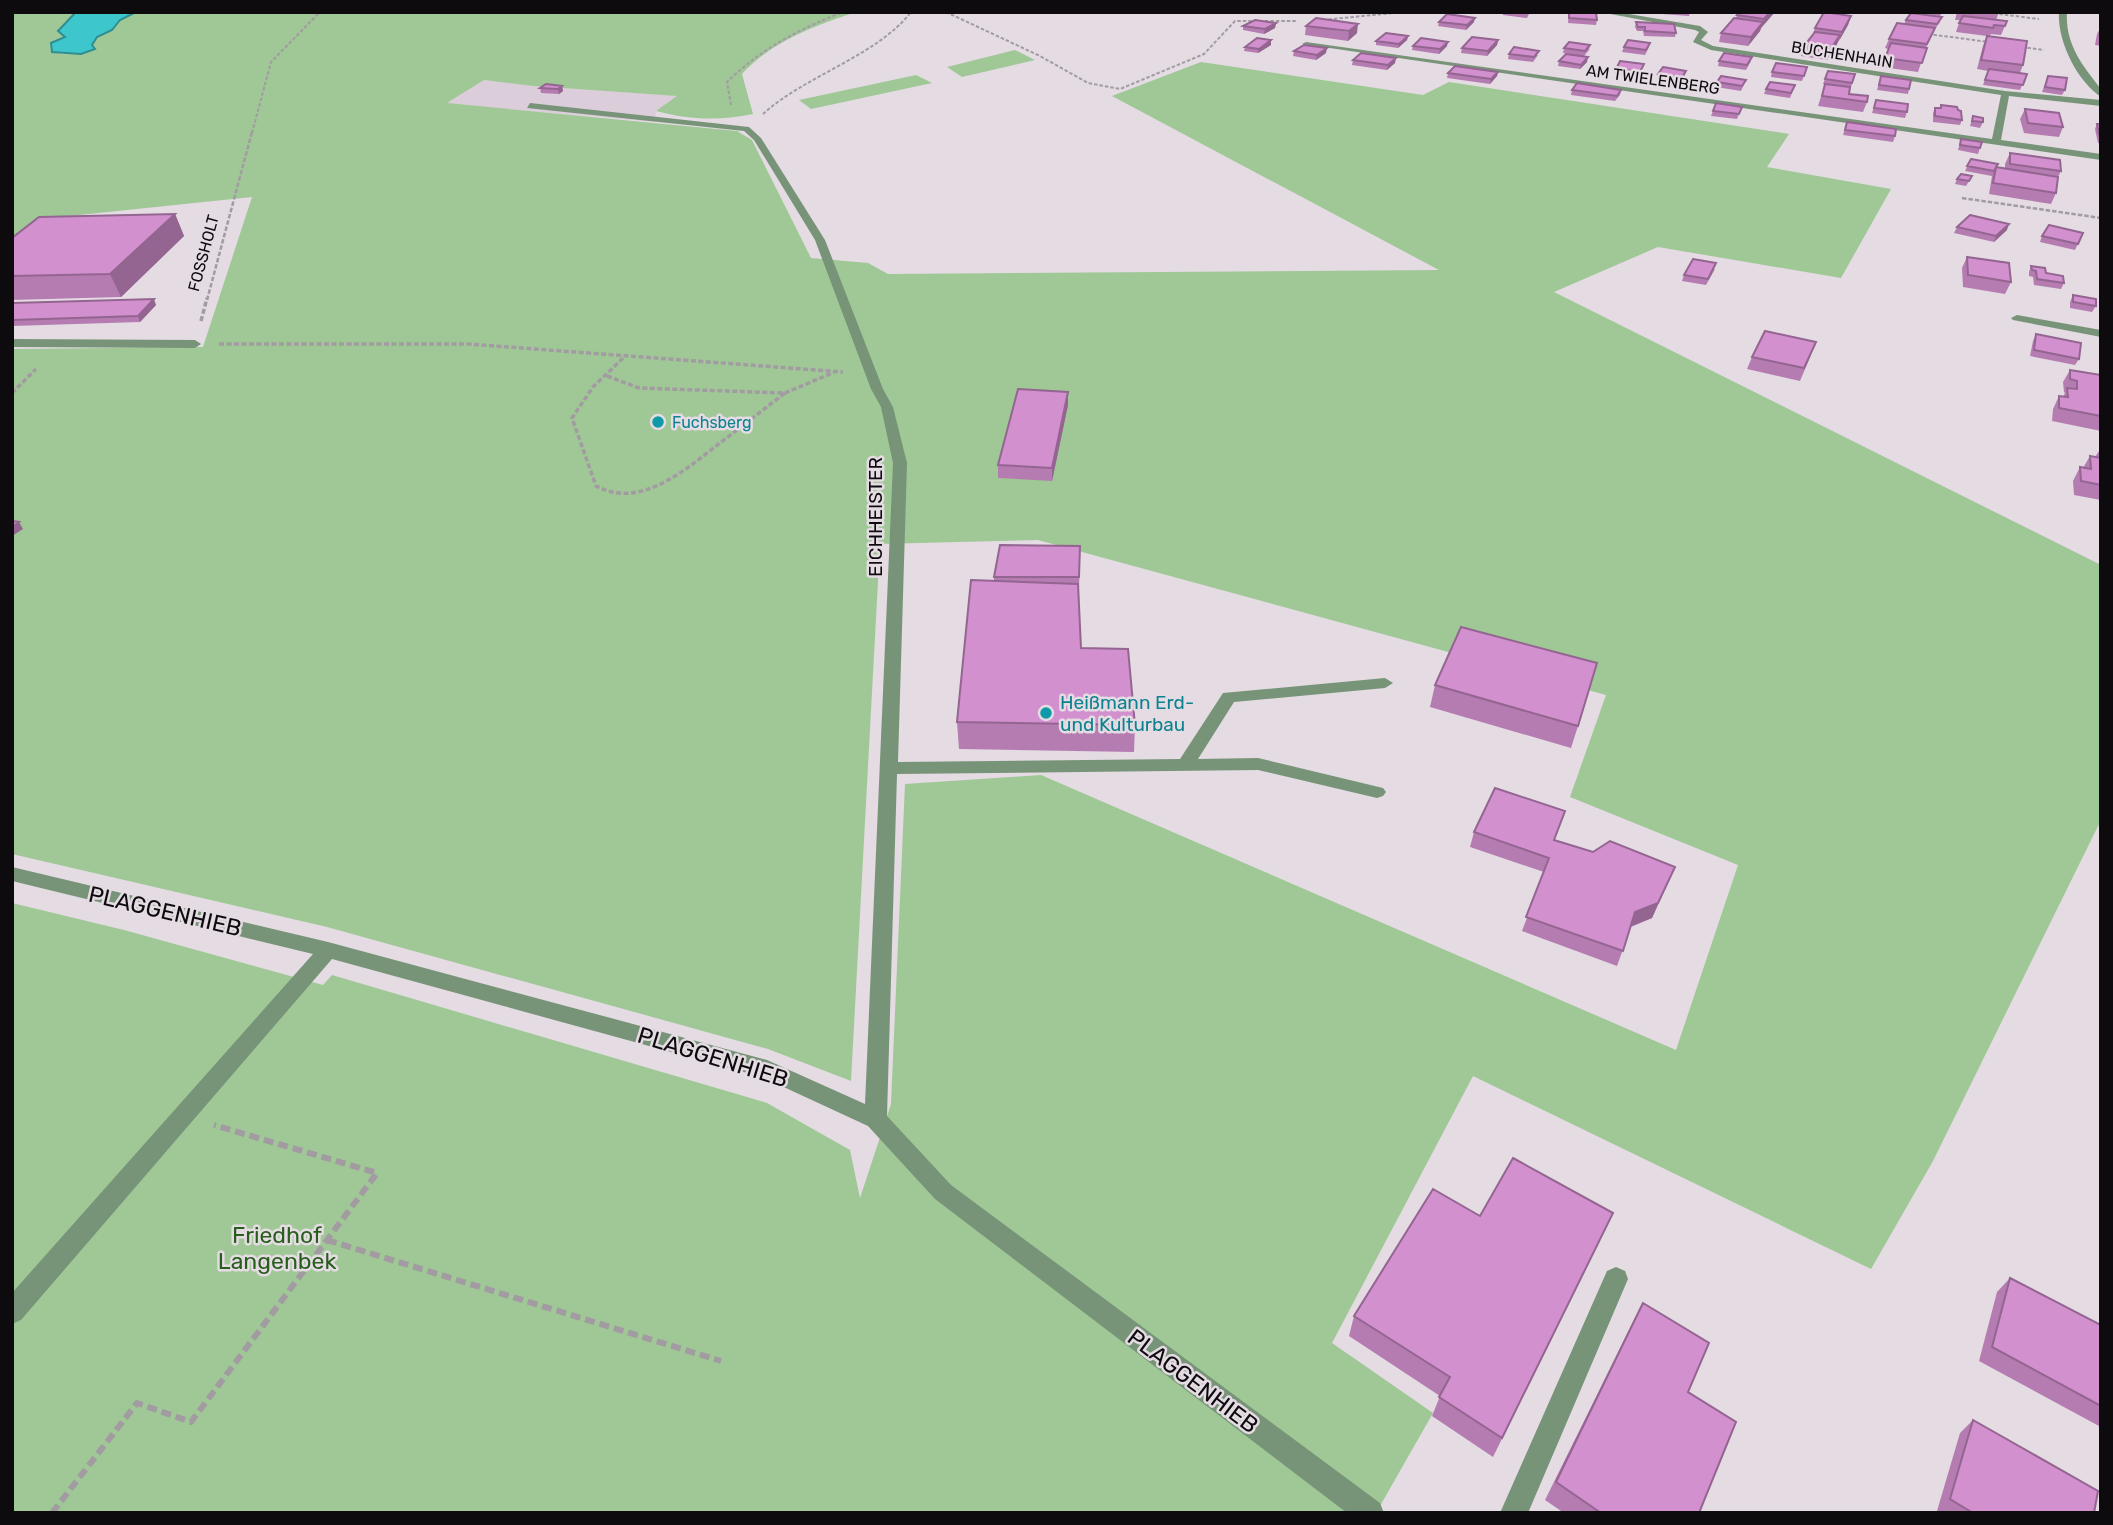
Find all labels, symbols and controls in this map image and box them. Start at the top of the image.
street label: BUCHENHAIN [1790,37,1894,72]
street label: AM TWIELENBERG [1585,61,1721,98]
street label: FOSSHOLT [184,213,223,294]
place label: Fuchsberg [672,413,752,432]
marker: Fuchsberg [650,414,666,430]
street label: EICHHEISTER [864,457,887,577]
place label: Heißmann Erd- und Kulturbau [1060,691,1194,736]
marker: Heißmann Erd- und Kulturbau [1038,705,1054,721]
street label: PLAGGENHIEB [86,880,244,942]
street label: PLAGGENHIEB [634,1021,792,1093]
park label: Friedhof Langenbek [218,1221,336,1275]
street label: PLAGGENHIEB [1122,1323,1264,1439]

